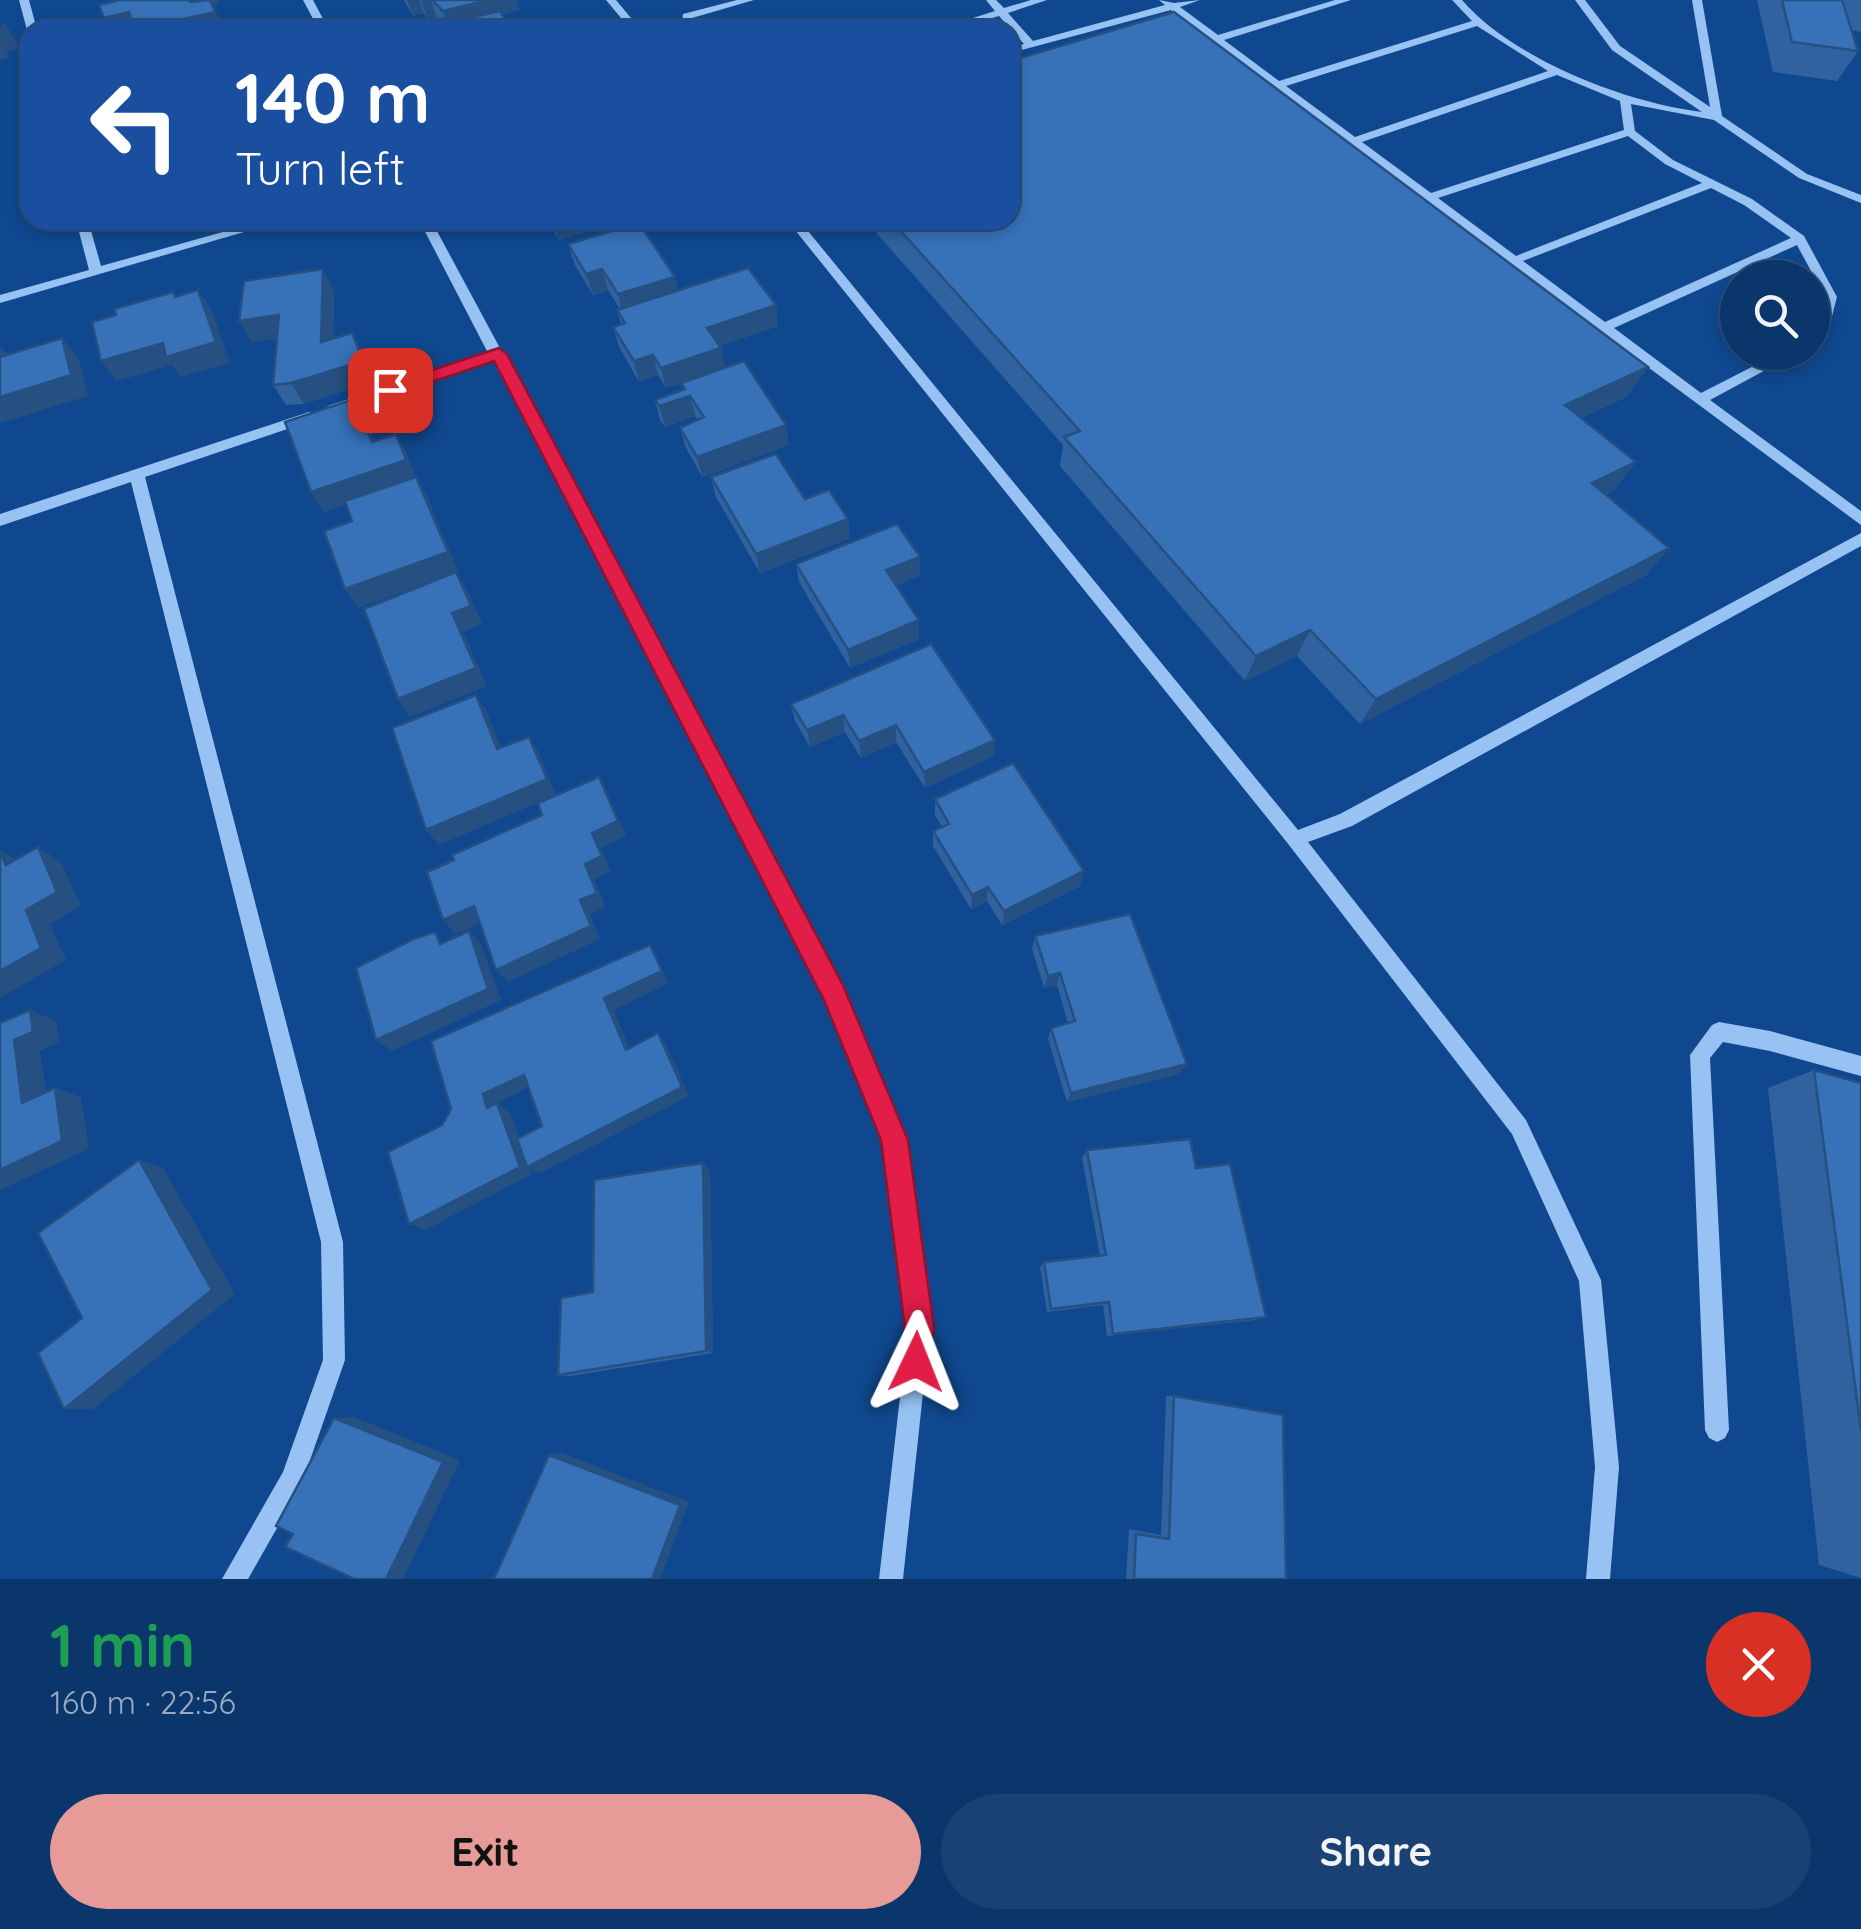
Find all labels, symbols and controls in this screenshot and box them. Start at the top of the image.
text: 140 m [235,53,431,141]
icon: left [70,60,200,190]
text: Turn left [235,140,405,196]
map controls [1720,260,1830,370]
button: search [1720,260,1830,370]
pin [348,348,433,433]
icon: arrive [363,363,418,418]
position arrow [864,1310,968,1414]
text: 1 min [50,1607,195,1682]
button: close [1706,1612,1811,1717]
text: 160 m · 22:56 [50,1682,236,1722]
button: Exit [50,1794,921,1909]
button: Share [941,1794,1811,1909]

